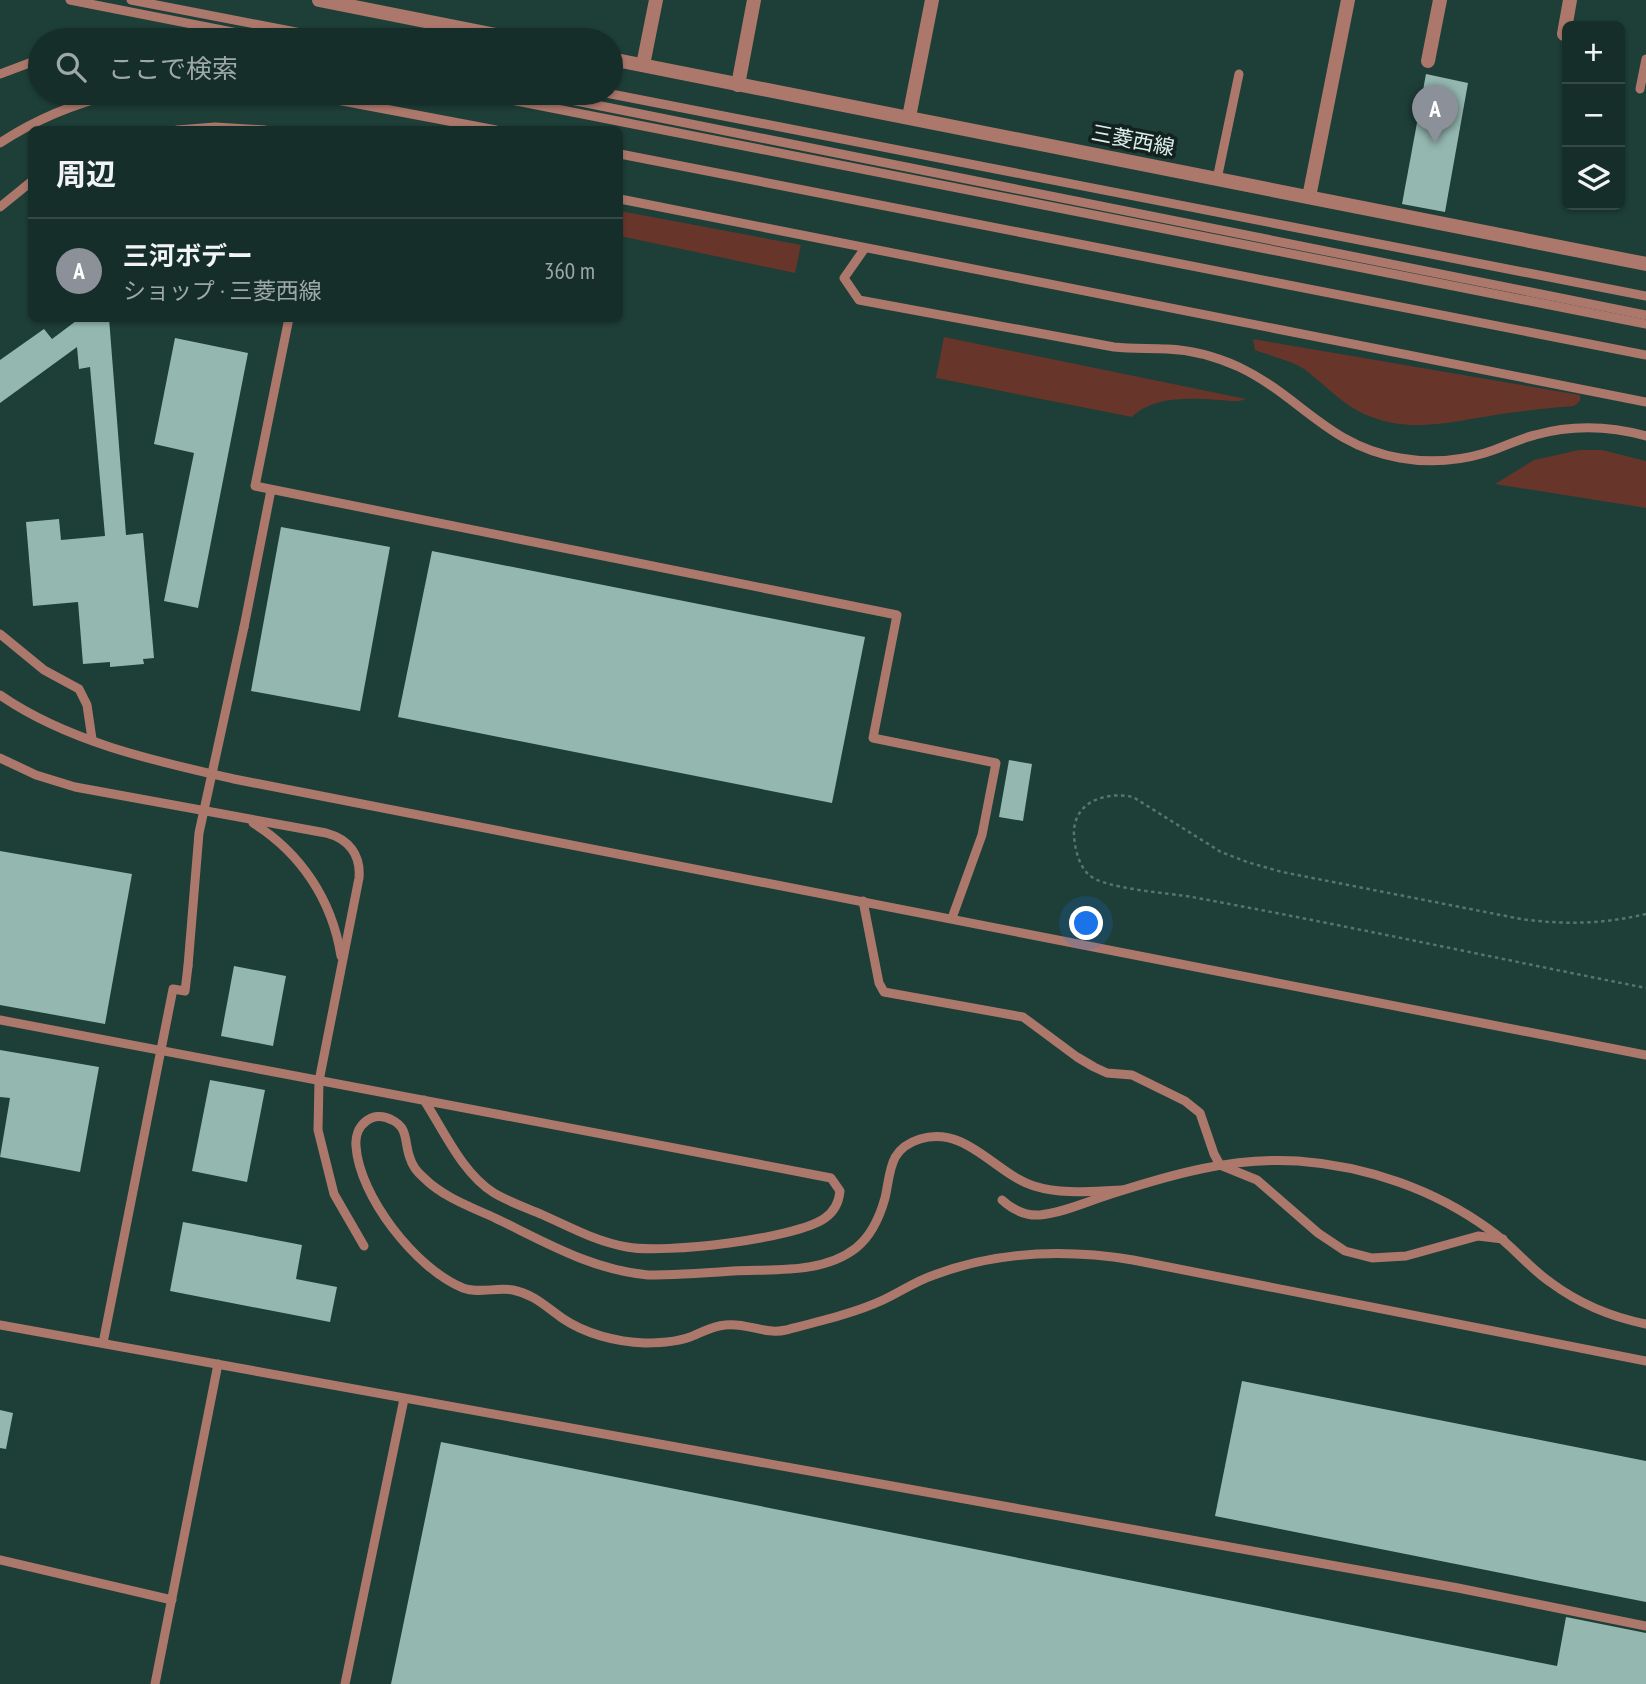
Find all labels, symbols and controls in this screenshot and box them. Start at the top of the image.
map controls [1562,21,1625,210]
button: + [1562,21,1625,84]
search box [28,28,623,105]
icon: search [52,48,90,86]
text: ここで検索 [108,52,238,85]
button: − [1562,84,1625,147]
pin: A [1412,85,1458,143]
street label: 三菱西線 [1089,119,1177,161]
button: layers [1562,147,1625,210]
text: 周辺 [56,154,116,193]
text: 三河ボデー [123,239,253,272]
text: A [73,256,85,285]
text: 360 m [544,256,595,285]
text: ショップ · 三菱西線 [123,276,322,305]
your location [1069,906,1103,940]

